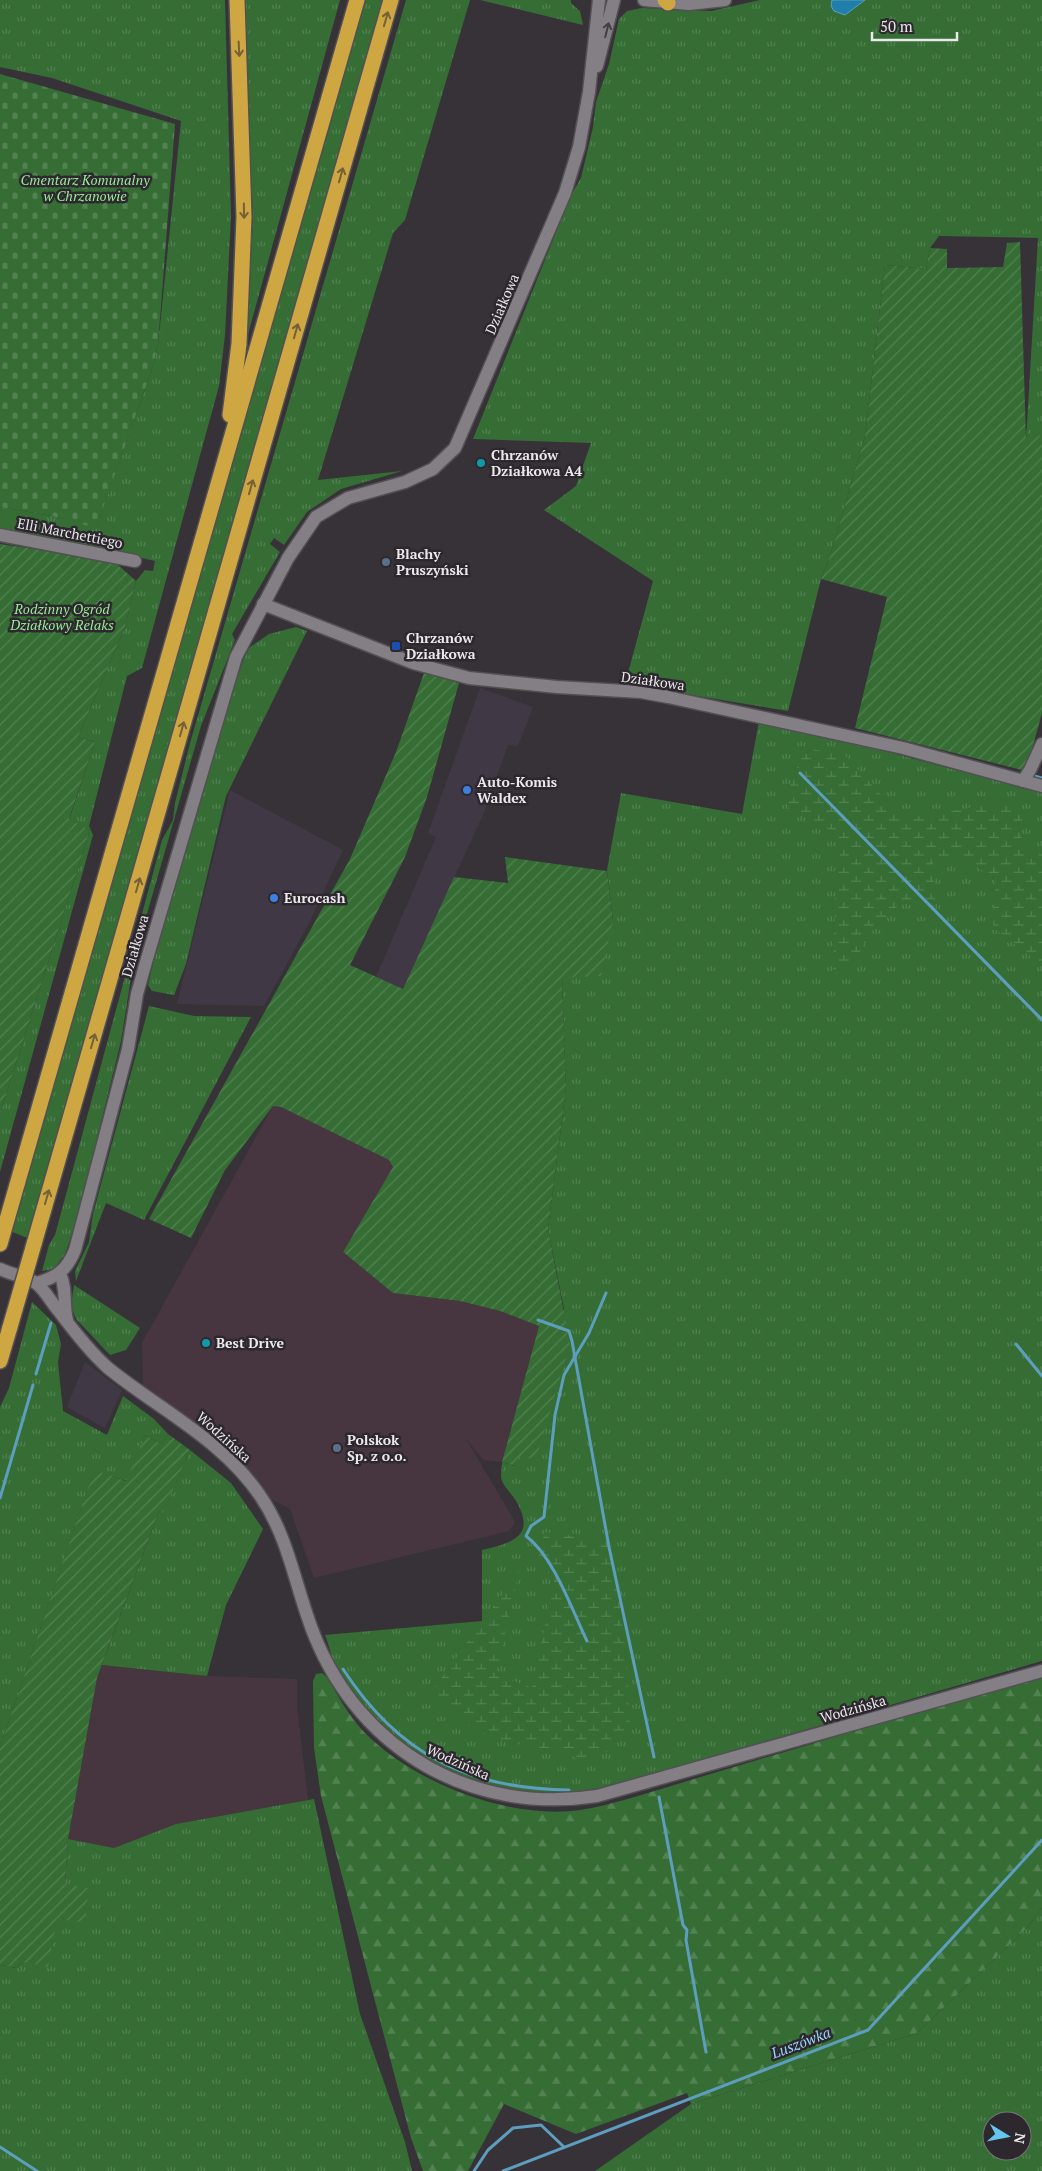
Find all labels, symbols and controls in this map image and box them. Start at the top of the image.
scale bar [872,10,957,42]
one-way arrow [382,11,391,27]
text: 50 m [880,16,913,36]
one-way arrow [603,22,612,38]
one-way arrow [235,40,244,56]
one-way arrow [337,167,347,183]
park label: Cmentarz Komunalny w Chrzanowie [20,170,150,205]
one-way arrow [239,202,249,219]
street label: Działkowa [480,271,523,337]
one-way arrow [292,323,302,339]
place label: Chrzanów Działkowa A4 [491,445,582,480]
marker: Chrzanów Działkowa A4 [475,457,487,469]
one-way arrow [247,479,257,495]
street label: Elli Marchettiego [16,513,125,552]
place label: Blachy Pruszyński [396,544,469,579]
marker: Blachy Pruszyński [380,556,392,568]
park label: Rodzinny Ogród Działkowy Relaks [9,599,114,634]
place label: Chrzanów Działkowa [406,628,476,663]
marker: Chrzanów Działkowa [390,640,402,652]
street label: Działkowa [620,667,686,694]
one-way arrow [178,721,188,737]
place label: Auto-Komis Waldex [477,772,557,807]
marker: Auto-Komis Waldex [461,784,473,796]
one-way arrow [133,877,143,893]
place label: Eurocash [284,888,345,907]
marker: Eurocash [268,892,280,904]
street label: Działkowa [117,912,153,979]
one-way arrow [88,1034,98,1050]
one-way arrow [43,1190,53,1206]
place label: Best Drive [216,1333,285,1352]
marker: Best Drive [200,1337,212,1349]
street label: Wodzińska [193,1407,256,1466]
place label: Polskok Sp. z o.o. [347,1430,407,1465]
marker: Polskok Sp. z o.o. [331,1442,343,1454]
street label: Wodzińska [818,1690,888,1727]
street label: Wodzińska [424,1739,493,1784]
water label: Luszówka [767,2022,833,2063]
north arrow [982,2111,1032,2161]
text: N [1010,2131,1031,2146]

